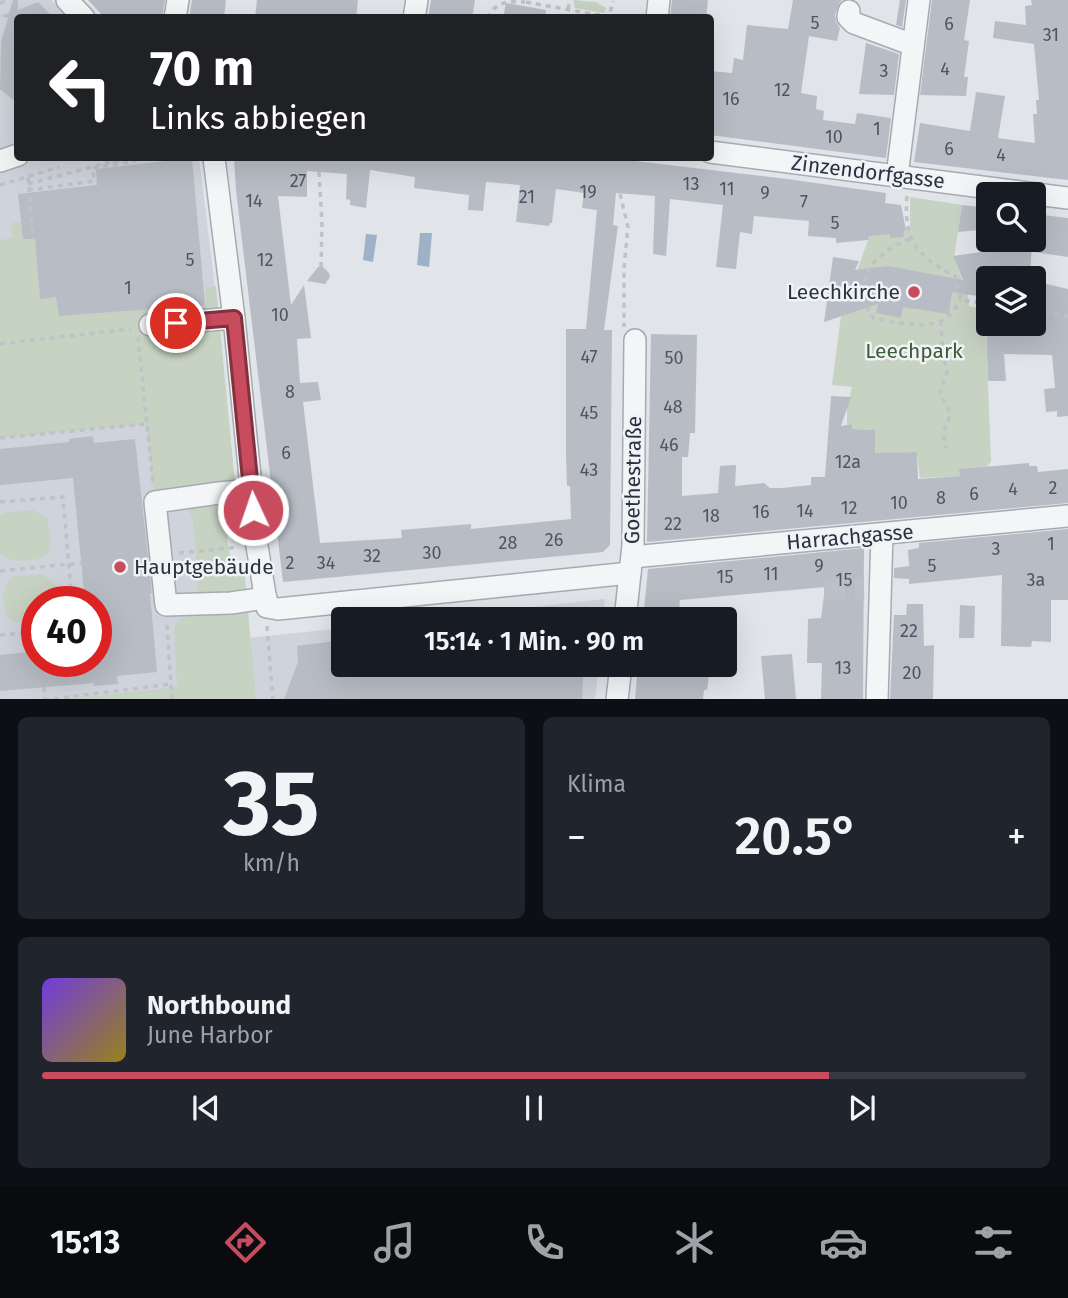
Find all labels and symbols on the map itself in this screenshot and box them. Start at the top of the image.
house number: 5 [810,12,820,34]
house number: 6 [944,13,954,35]
house number: 31 [1043,24,1059,46]
house number: 4 [940,58,950,80]
house number: 3 [880,60,888,82]
house number: 12 [774,79,790,101]
house number: 16 [722,88,740,110]
house number: 1 [873,118,881,140]
house number: 10 [825,126,843,148]
house number: 6 [944,138,954,160]
house number: 4 [996,144,1006,166]
street label: Zinzendorfgasse [790,150,946,194]
house number: 27 [290,170,306,192]
house number: 13 [683,173,699,195]
house number: 11 [719,178,735,200]
house number: 19 [579,181,597,203]
house number: 9 [760,182,770,204]
house number: 21 [519,186,535,208]
house number: 14 [245,190,263,212]
house number: 7 [800,191,808,213]
house number: 5 [830,212,840,234]
house number: 5 [185,249,195,271]
house number: 12 [257,249,273,271]
house number: 1 [124,277,132,299]
place label: Leechkirche [787,279,900,305]
marker: Leechkirche [906,284,922,300]
pin [146,293,206,353]
house number: 10 [271,304,289,326]
park label: Leechpark [865,338,963,364]
house number: 47 [580,346,598,368]
house number: 50 [664,347,684,369]
house number: 8 [285,381,295,403]
house number: 48 [663,396,683,418]
house number: 45 [580,402,598,424]
street label: Goethestraße [619,416,647,544]
house number: 46 [659,434,679,456]
house number: 6 [281,442,291,464]
house number: 12a [835,451,861,473]
house number: 43 [580,459,598,481]
position arrow [216,473,290,547]
house number: 2 [1049,477,1058,499]
house number: 4 [1008,478,1018,500]
house number: 6 [969,483,979,505]
house number: 8 [936,487,946,509]
house number: 10 [890,492,908,514]
house number: 12 [841,497,857,519]
house number: 14 [796,500,814,522]
house number: 16 [752,501,770,523]
house number: 18 [702,505,720,527]
house number: 22 [664,513,682,535]
street label: Harrachgasse [785,518,915,556]
house number: 26 [545,529,563,551]
house number: 28 [499,532,517,554]
house number: 1 [1047,533,1055,555]
house number: 3 [992,538,1000,560]
house number: 30 [422,542,442,564]
house number: 32 [363,545,381,567]
house number: 2 [286,552,295,574]
house number: 34 [317,552,336,574]
place label: Hauptgebäude [134,554,274,580]
house number: 9 [814,555,824,577]
house number: 5 [927,555,937,577]
marker: Hauptgebäude [112,559,128,575]
house number: 11 [763,563,779,585]
house number: 15 [717,566,733,588]
house number: 15 [836,569,852,591]
house number: 3a [1027,569,1045,591]
speed limit sign: 40 [21,586,112,677]
house number: 22 [900,620,918,642]
house number: 13 [835,657,851,679]
house number: 20 [903,662,921,684]

